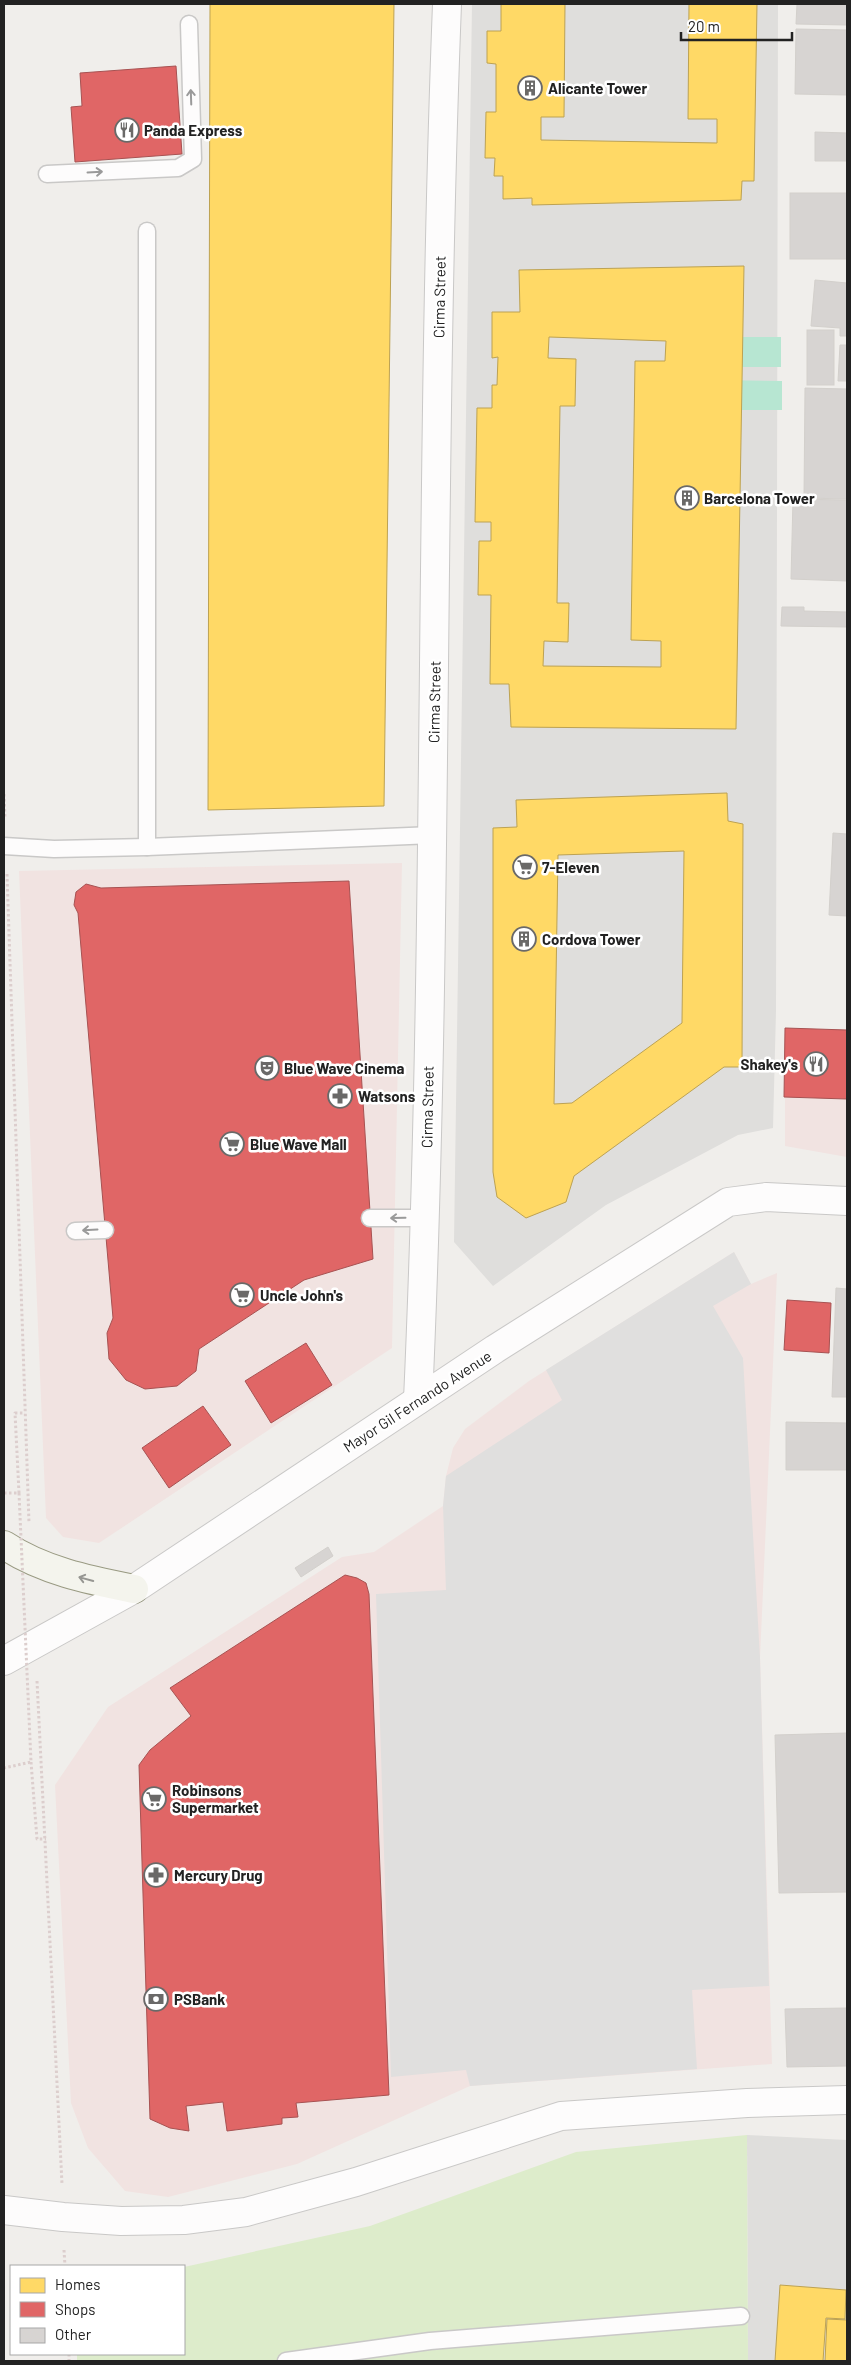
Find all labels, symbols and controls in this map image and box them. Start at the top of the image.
scale bar [681,10,792,42]
text: 20 m [688,17,720,35]
building icon: Alicante Tower [517,75,543,101]
place label: Alicante Tower [548,79,647,97]
one-way arrow [186,90,196,106]
restaurant icon: Panda Express [114,117,140,143]
place label: Panda Express [144,121,243,139]
one-way arrow [87,167,103,177]
street label: Cirma Street [429,256,449,338]
building icon: Barcelona Tower [674,485,700,511]
place label: Barcelona Tower [704,489,815,507]
street label: Cirma Street [424,661,444,743]
supermarket icon: 7-Eleven [512,854,538,880]
place label: 7-Eleven [542,858,599,876]
building icon: Cordova Tower [511,926,537,952]
place label: Cordova Tower [542,930,641,948]
restaurant icon: Shakey's [803,1051,829,1077]
theatre icon: Blue Wave Cinema [254,1055,280,1081]
place label: Shakey's [741,1055,798,1073]
place label: Blue Wave Cinema [284,1059,405,1077]
street label: Cirma Street [417,1066,437,1148]
pharmacy icon: Watsons [327,1083,353,1109]
place label: Watsons [358,1087,416,1105]
supermarket icon: Blue Wave Mall [219,1131,245,1157]
place label: Blue Wave Mall [250,1135,347,1153]
one-way arrow [390,1213,406,1223]
one-way arrow [82,1226,98,1235]
supermarket icon: Uncle John's [229,1282,255,1308]
place label: Uncle John's [260,1286,344,1304]
street label: Mayor Gil Fernando Avenue [339,1346,495,1456]
one-way arrow [78,1573,94,1583]
place label: Robinsons Supermarket [172,1781,259,1816]
supermarket icon: Robinsons Supermarket [141,1786,167,1812]
pharmacy icon: Mercury Drug [143,1862,169,1888]
place label: Mercury Drug [174,1866,263,1884]
bank icon: PSBank [143,1986,169,2012]
place label: PSBank [174,1990,225,2008]
legend [10,2265,185,2355]
text: Homes [55,2275,100,2293]
text: Shops [55,2300,95,2318]
text: Other [55,2325,92,2343]

